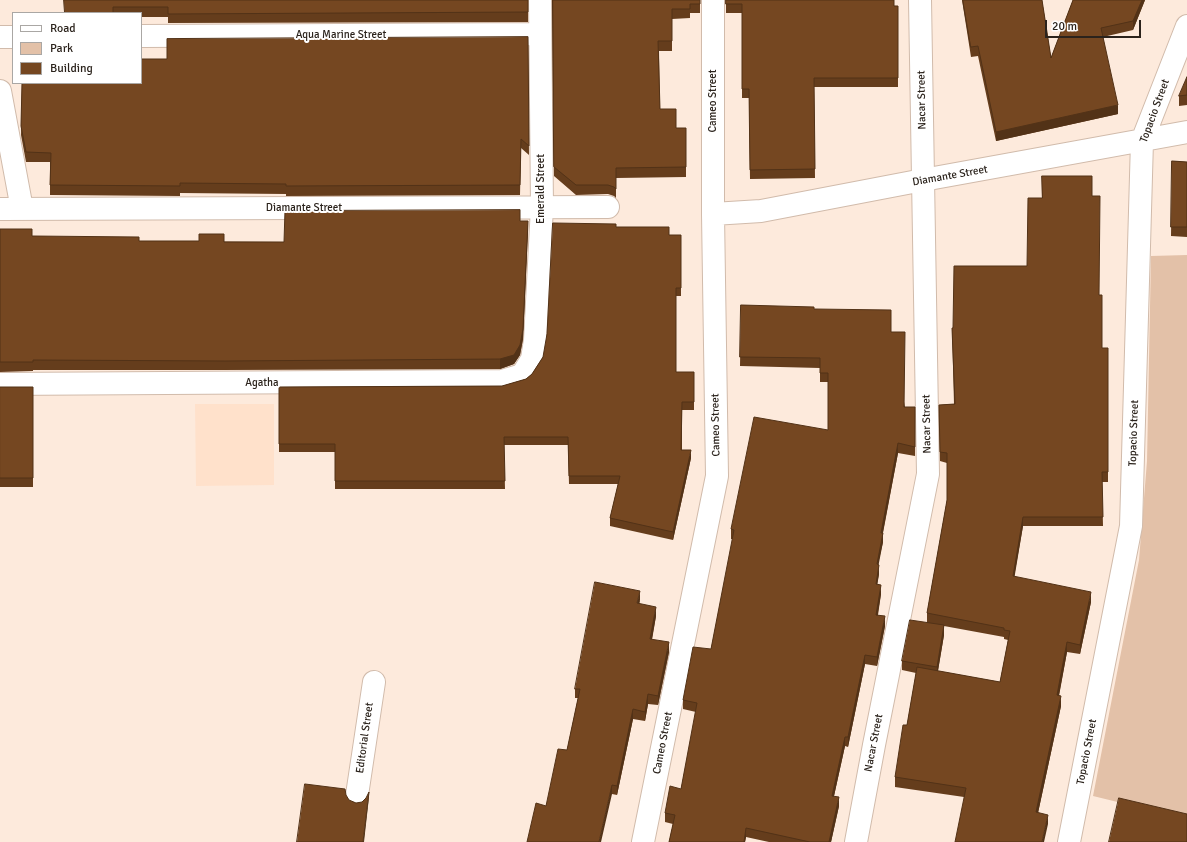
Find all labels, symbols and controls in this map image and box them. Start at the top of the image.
legend [12,12,142,84]
scale bar [1047,12,1143,38]
text: 20 m [1052,19,1077,34]
text: Road [50,21,76,36]
street label: Aqua Marine Street [296,28,386,42]
text: Park [50,41,73,56]
text: Building [50,61,93,76]
street label: Cameo Street [706,69,720,133]
street label: Nacar Street [915,70,929,130]
street label: Topacio Street [1137,77,1173,145]
street label: Emerald Street [534,154,548,224]
street label: Diamante Street [911,163,989,189]
street label: Diamante Street [266,201,342,215]
street label: Agatha [245,376,279,390]
street label: Cameo Street [709,393,723,457]
street label: Nacar Street [920,394,934,454]
street label: Topacio Street [1126,399,1142,467]
street label: Editorial Street [353,702,377,774]
street label: Cameo Street [650,711,676,775]
street label: Nacar Street [862,713,886,773]
street label: Topacio Street [1074,718,1100,786]

